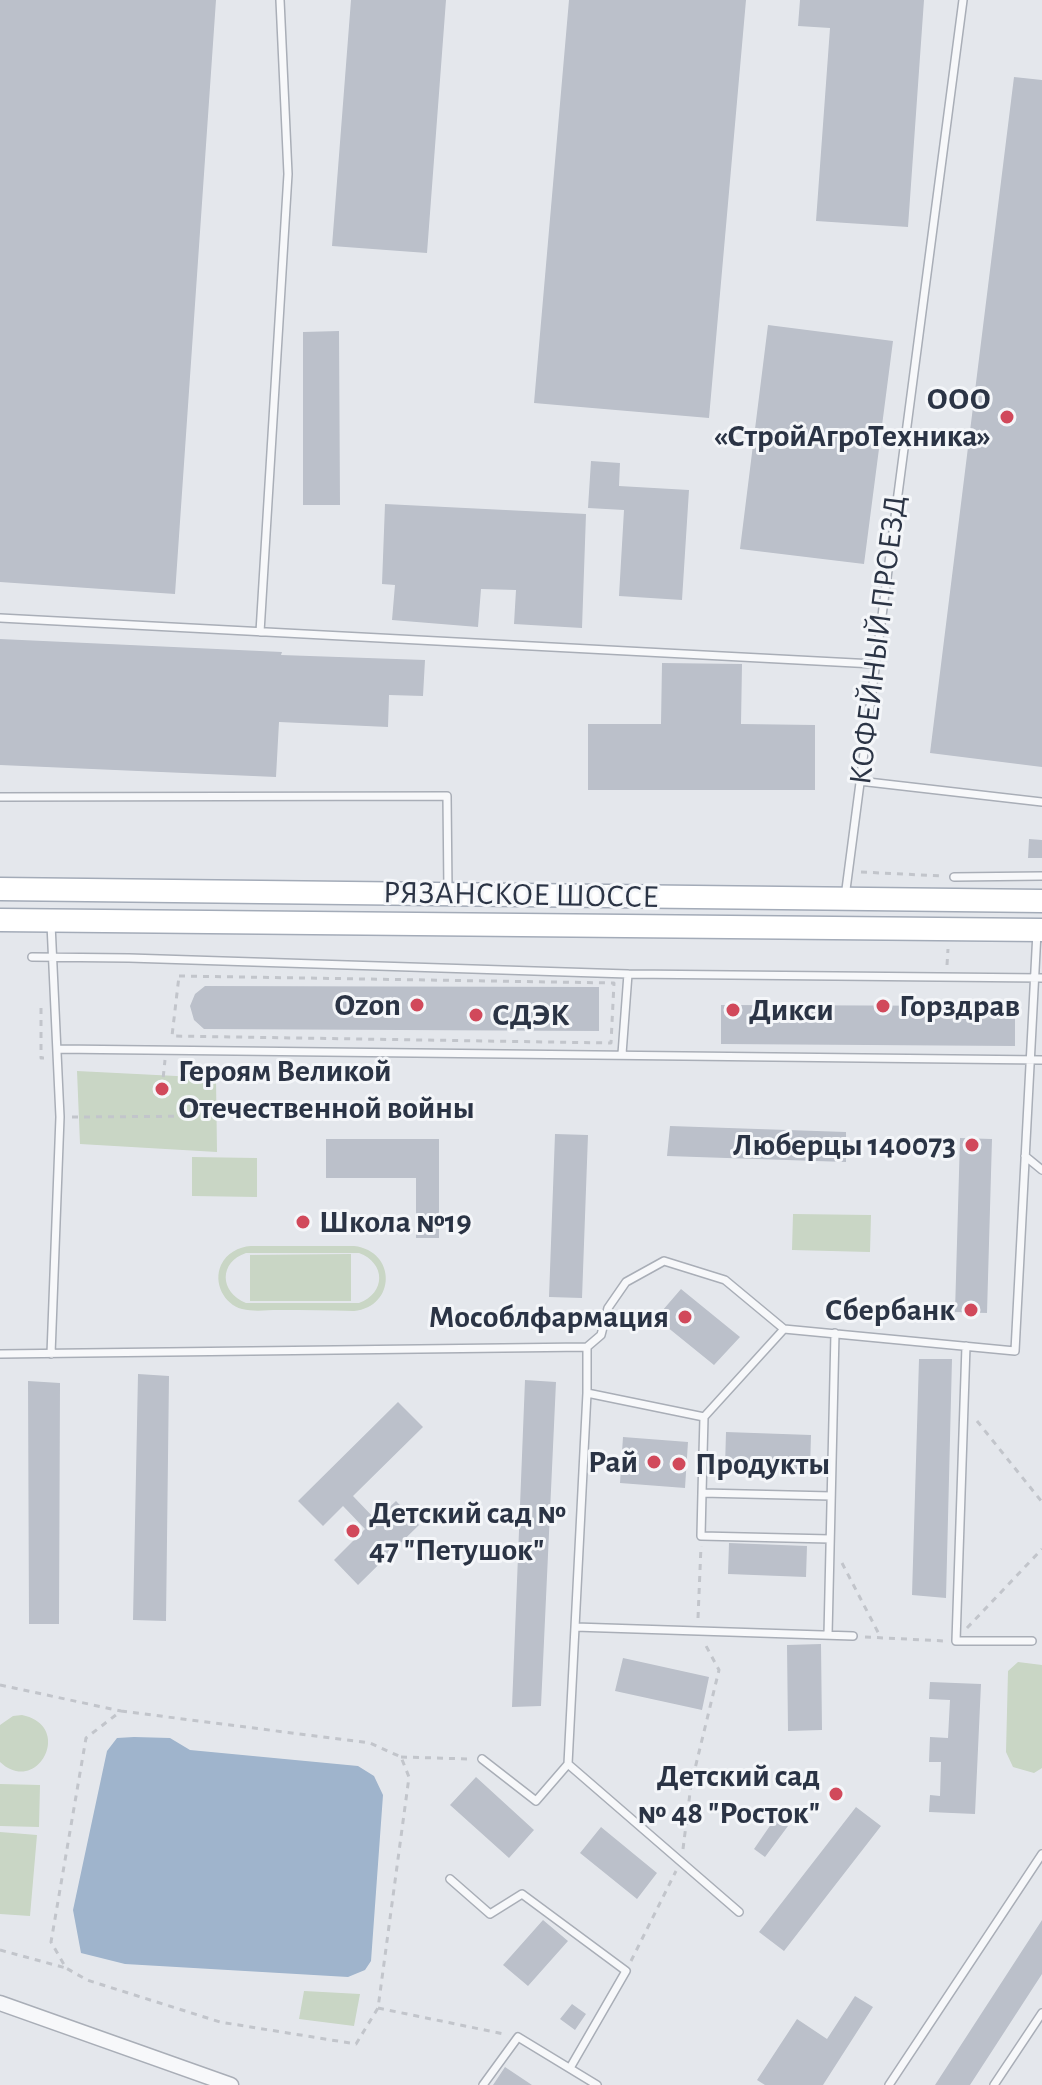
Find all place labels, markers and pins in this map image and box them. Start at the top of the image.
place label: ООО «СтройАгроТехника» [714,380,991,455]
marker: ООО «СтройАгроТехника» [998,408,1016,426]
place label: Ozon [335,986,401,1024]
place label: Горздрав [899,987,1020,1025]
place label: Дикси [749,991,834,1029]
marker: Ozon [408,996,426,1014]
place label: СДЭК [492,996,570,1034]
marker: Горздрав [874,997,892,1015]
marker: Дикси [724,1001,742,1019]
marker: СДЭК [467,1006,485,1024]
place label: Героям Великой Отечественной войны [178,1052,475,1127]
marker: Героям Великой Отечественной войны [153,1080,171,1098]
place label: Люберцы 140073 [733,1126,956,1164]
marker: Люберцы 140073 [963,1136,981,1154]
place label: Школа №19 [319,1203,472,1241]
marker: Школа №19 [294,1213,312,1231]
place label: Сбербанк [825,1291,955,1329]
place label: Мособлфармация [429,1298,669,1336]
marker: Сбербанк [962,1301,980,1319]
marker: Мособлфармация [676,1308,694,1326]
place label: Рай [588,1443,638,1481]
place label: Продукты [695,1445,830,1483]
marker: Рай [645,1453,663,1471]
marker: Продукты [670,1455,688,1473]
place label: Детский сад № 47 "Петушок" [369,1494,566,1569]
marker: Детский сад № 47 "Петушок" [344,1522,362,1540]
place label: Детский сад № 48 "Росток" [637,1757,820,1832]
marker: Детский сад № 48 "Росток" [827,1785,845,1803]

